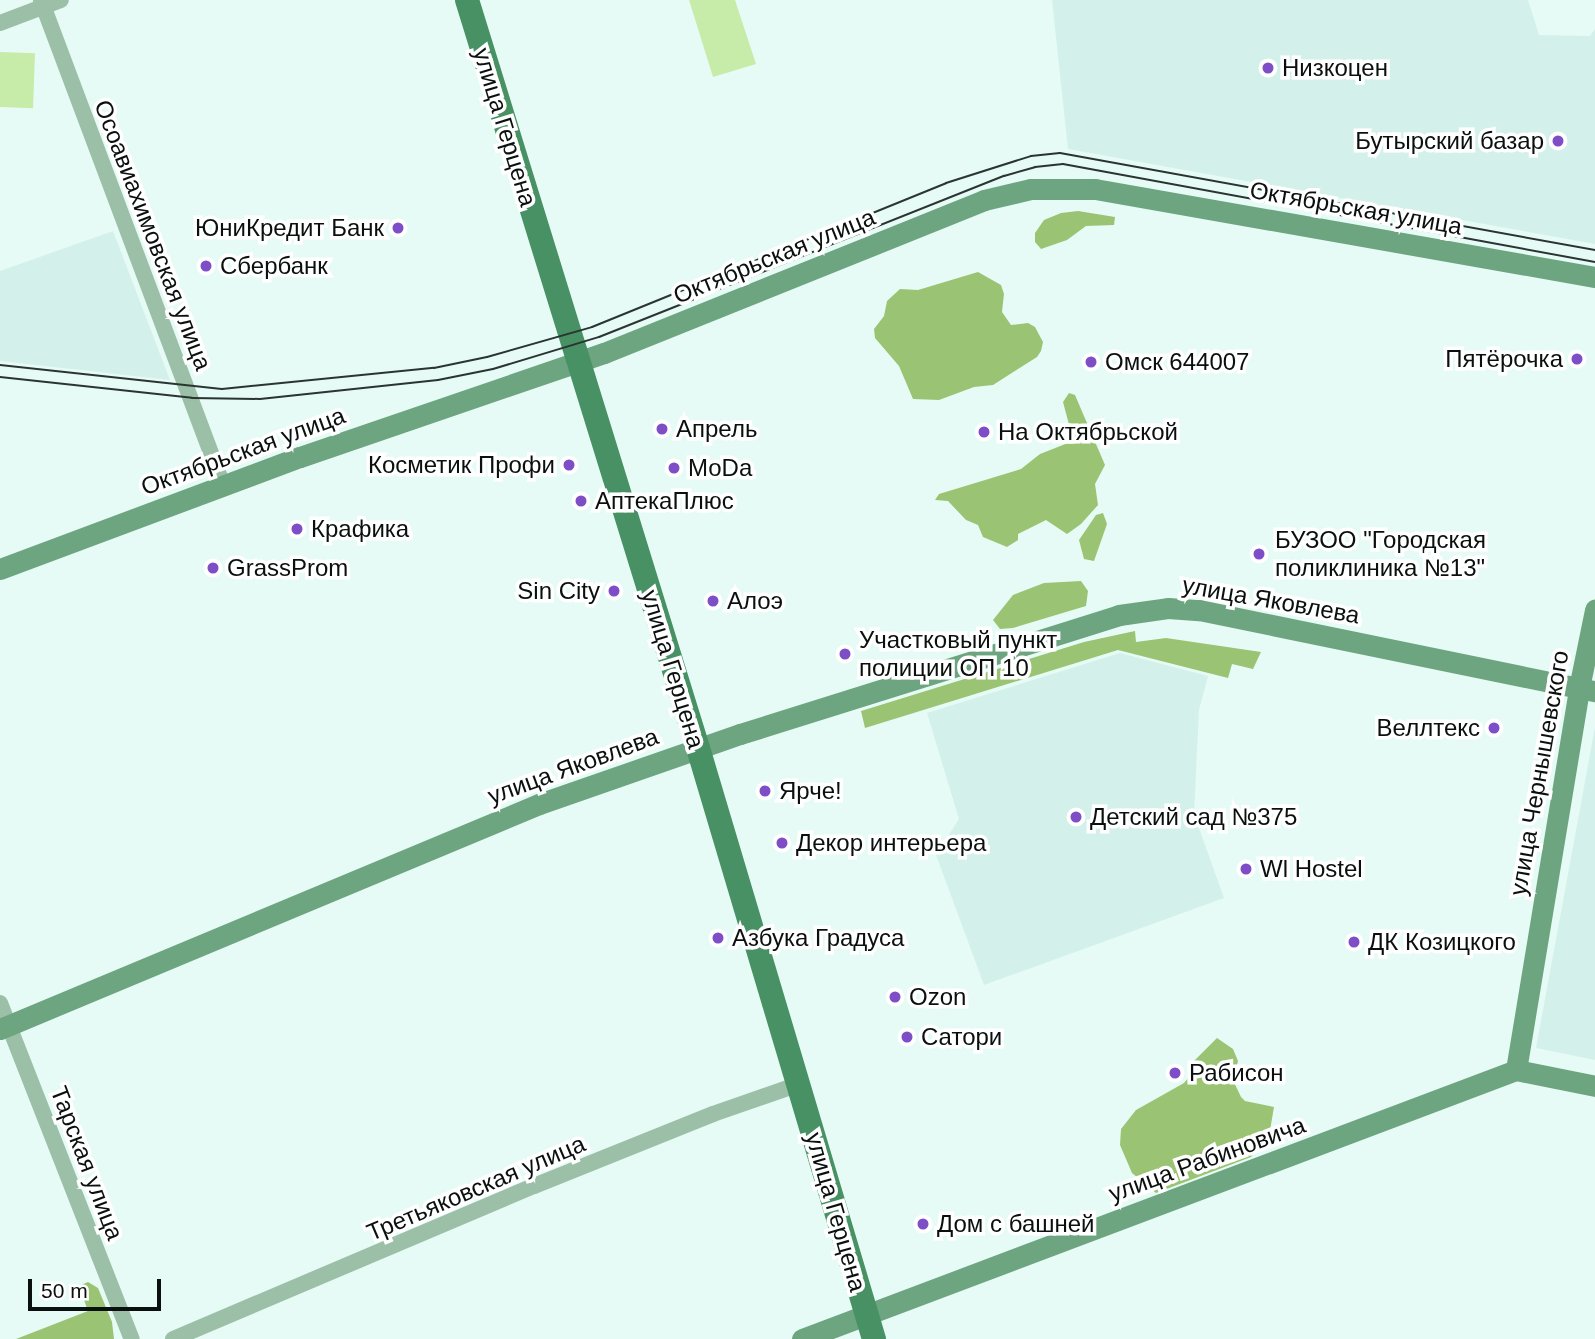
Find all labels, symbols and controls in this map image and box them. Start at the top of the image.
street label: улица Герцена [467,44,543,210]
place label: Низкоцен [1282,54,1388,82]
marker: Низкоцен [1260,60,1276,76]
street label: Осоавиахимовская улица [88,96,218,374]
place label: Бутырский базар [1355,127,1544,155]
marker: Бутырский базар [1550,133,1566,149]
street label: Октябрьская улица [1248,175,1464,241]
street label: Октябрьская улица [669,202,879,310]
place label: ЮниКредит Банк [195,214,384,242]
marker: ЮниКредит Банк [390,220,406,236]
place label: Сбербанк [220,252,328,280]
marker: Сбербанк [198,258,214,274]
place label: Пятёрочка [1445,345,1563,373]
place label: Омск 644007 [1105,348,1249,376]
marker: Пятёрочка [1569,351,1585,367]
marker: Омск 644007 [1083,354,1099,370]
street label: Октябрьская улица [137,401,349,501]
place label: Апрель [676,415,757,443]
place label: На Октябрьской [998,418,1178,446]
marker: Апрель [654,421,670,437]
marker: На Октябрьской [976,424,992,440]
place label: Косметик Профи [368,451,555,479]
place label: МоDa [688,454,752,482]
marker: Косметик Профи [561,457,577,473]
marker: МоDa [666,460,682,476]
place label: АптекаПлюс [595,487,734,515]
marker: АптекаПлюс [573,493,589,509]
place label: Крафика [311,515,409,543]
marker: Крафика [289,521,305,537]
place label: БУЗОО "Городская поликлиника №13" [1275,526,1486,582]
marker: БУЗОО "Городская поликлиника №13" [1249,544,1269,564]
place label: GrassProm [227,554,348,582]
marker: GrassProm [205,560,221,576]
street label: улица Яковлева [1180,570,1362,630]
place label: Sin City [517,577,600,605]
marker: Sin City [606,583,622,599]
street label: улица Герцена [635,586,711,752]
place label: Алоэ [727,587,783,615]
marker: Алоэ [705,593,721,609]
place label: Участковый пункт полиции ОП 10 [859,626,1057,682]
marker: Участковый пункт полиции ОП 10 [837,646,853,662]
street label: улица Чернышевского [1503,648,1575,898]
place label: Веллтекс [1377,714,1480,742]
marker: Веллтекс [1486,720,1502,736]
street label: улица Яковлева [484,722,662,810]
place label: Ярче! [779,777,842,805]
marker: Ярче! [757,783,773,799]
place label: Детский сад №375 [1090,803,1297,831]
marker: Детский сад №375 [1068,809,1084,825]
place label: Декор интерьера [796,829,986,857]
marker: Декор интерьера [774,835,790,851]
place label: Wl Hostel [1260,855,1363,883]
marker: Wl Hostel [1238,861,1254,877]
place label: Азбука Градуса [732,924,904,952]
place label: ДК Козицкого [1368,928,1516,956]
marker: Азбука Градуса [710,930,726,946]
marker: ДК Козицкого [1346,934,1362,950]
place label: Ozon [909,983,966,1011]
marker: Ozon [887,989,903,1005]
place label: Сатори [921,1023,1002,1051]
marker: Сатори [899,1029,915,1045]
place label: Рабисон [1189,1059,1284,1087]
marker: Рабисон [1167,1065,1183,1081]
street label: Тарская улица [44,1082,130,1244]
street label: улица Рабиновича [1105,1110,1309,1208]
street label: Третьяковская улица [363,1129,589,1247]
street label: улица Герцена [800,1129,872,1295]
place label: Дом с башней [937,1210,1095,1238]
marker: Дом с башней [915,1216,931,1232]
scale bar [32,1266,164,1310]
text: 50 m [41,1279,88,1302]

